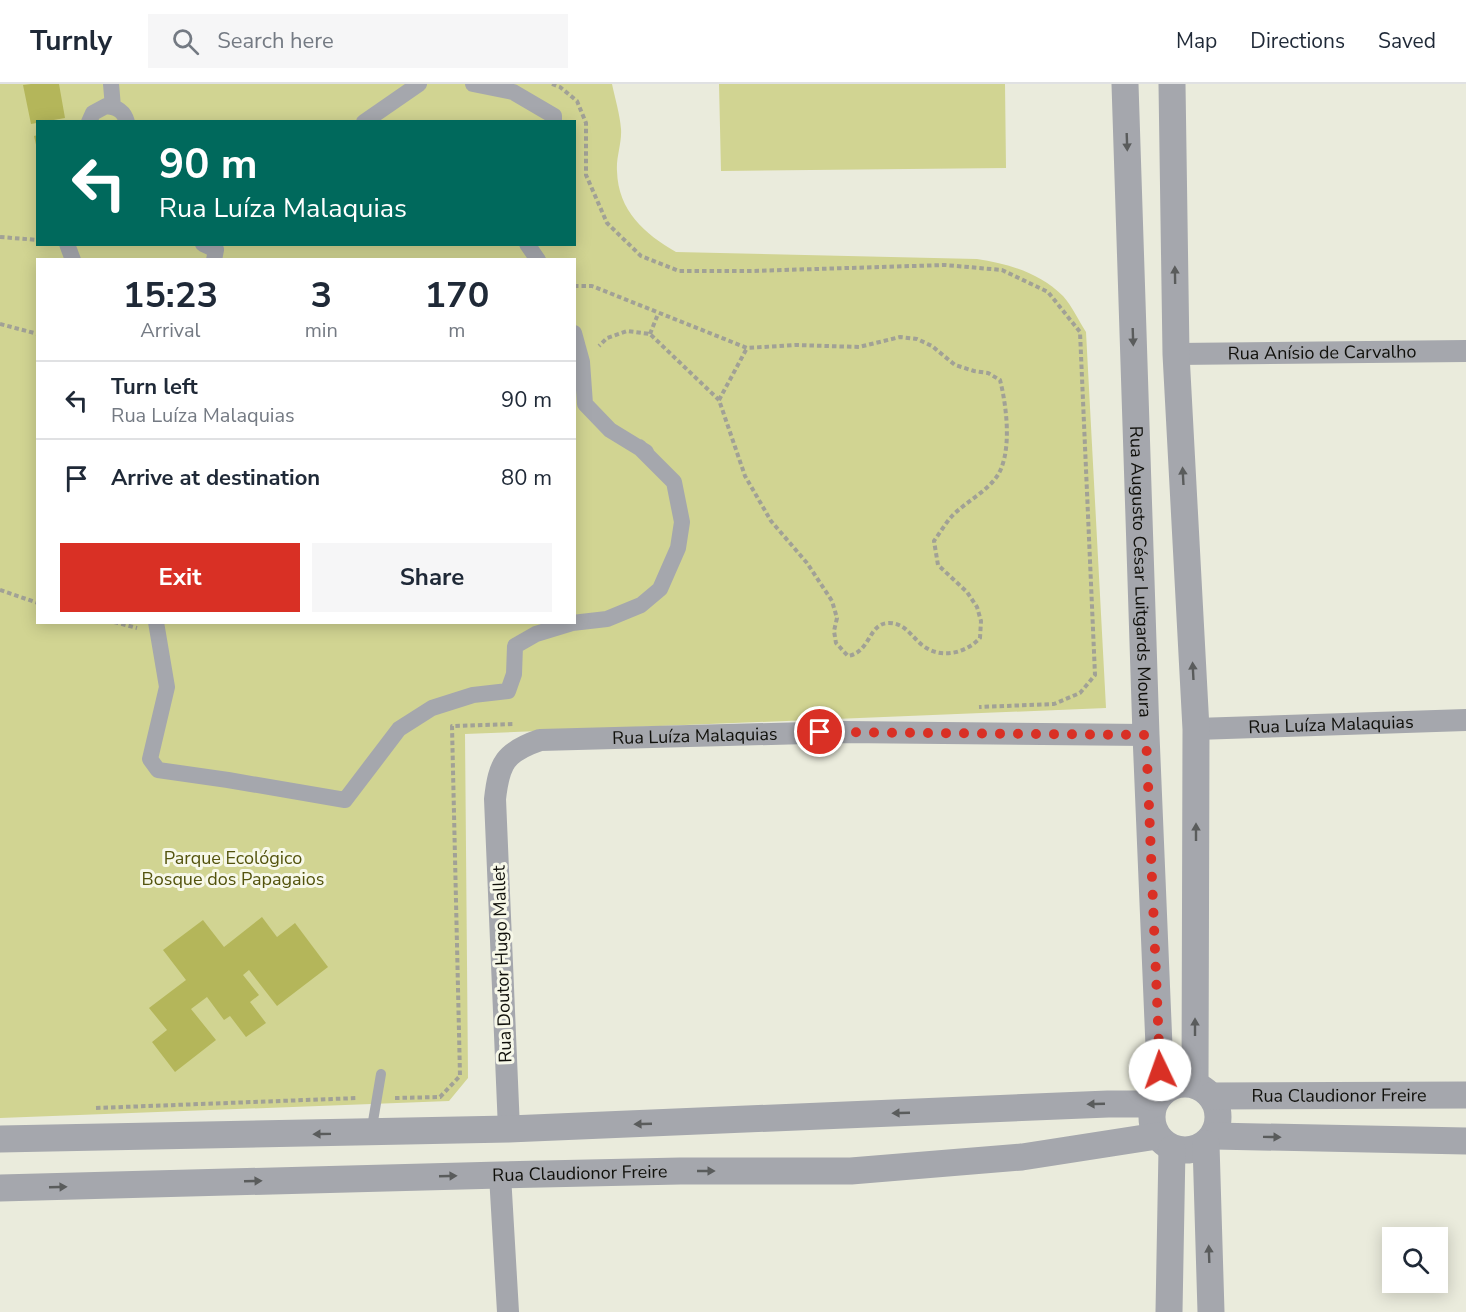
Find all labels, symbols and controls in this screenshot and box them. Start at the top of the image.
search box [148,14,568,68]
text: Turnly [30,22,112,60]
icon: search [169,25,202,58]
text: Search here [217,26,334,56]
text: Map [1176,27,1217,55]
text: Directions [1250,27,1345,55]
text: Saved [1378,27,1436,55]
one-way arrow [1122,133,1131,152]
text: 90 m [159,136,258,193]
icon: left [60,144,138,222]
text: Rua Luíza Malaquias [159,190,407,227]
one-way arrow [1170,265,1180,284]
text: 15:23 [123,271,218,320]
text: 3 [310,271,332,320]
text: 170 [424,271,489,320]
text: Arrival [140,317,200,344]
text: min [305,317,338,344]
text: m [448,317,465,344]
one-way arrow [1128,328,1138,347]
street label: Rua Anísio de Carvalho [1228,340,1416,365]
text: Turn left [111,372,198,402]
icon: left [60,384,93,417]
text: 90 m [501,385,552,415]
text: Rua Luíza Malaquias [111,402,295,429]
street label: Rua Augusto César Luitgards Moura [1124,425,1157,718]
icon: arrive [60,462,93,495]
text: Arrive at destination [111,463,320,493]
text: 80 m [501,463,552,493]
one-way arrow [1178,467,1187,486]
button: Exit [60,543,300,612]
button: Share [312,543,552,612]
one-way arrow [1189,661,1198,680]
pin [794,706,845,757]
street label: Rua Luíza Malaquias [1248,710,1414,739]
icon: arrive [803,715,836,748]
street label: Rua Luíza Malaquias [612,722,778,750]
one-way arrow [1191,822,1201,841]
park label: Parque Ecológico Bosque dos Papagaios [142,846,324,891]
street label: Rua Doutor Hugo Mallet [487,864,517,1063]
one-way arrow [1190,1017,1200,1036]
position arrow [1128,1038,1192,1102]
street label: Rua Claudionor Freire [1251,1083,1427,1108]
one-way arrow [1086,1100,1105,1109]
one-way arrow [891,1108,910,1117]
one-way arrow [634,1119,653,1128]
one-way arrow [313,1129,332,1139]
one-way arrow [1263,1132,1282,1141]
street label: Rua Claudionor Freire [492,1159,668,1187]
one-way arrow [697,1166,716,1176]
one-way arrow [439,1171,458,1181]
one-way arrow [244,1177,263,1186]
one-way arrow [49,1182,68,1191]
map controls [1382,1227,1448,1293]
button: search [1382,1227,1448,1293]
one-way arrow [1204,1244,1213,1263]

